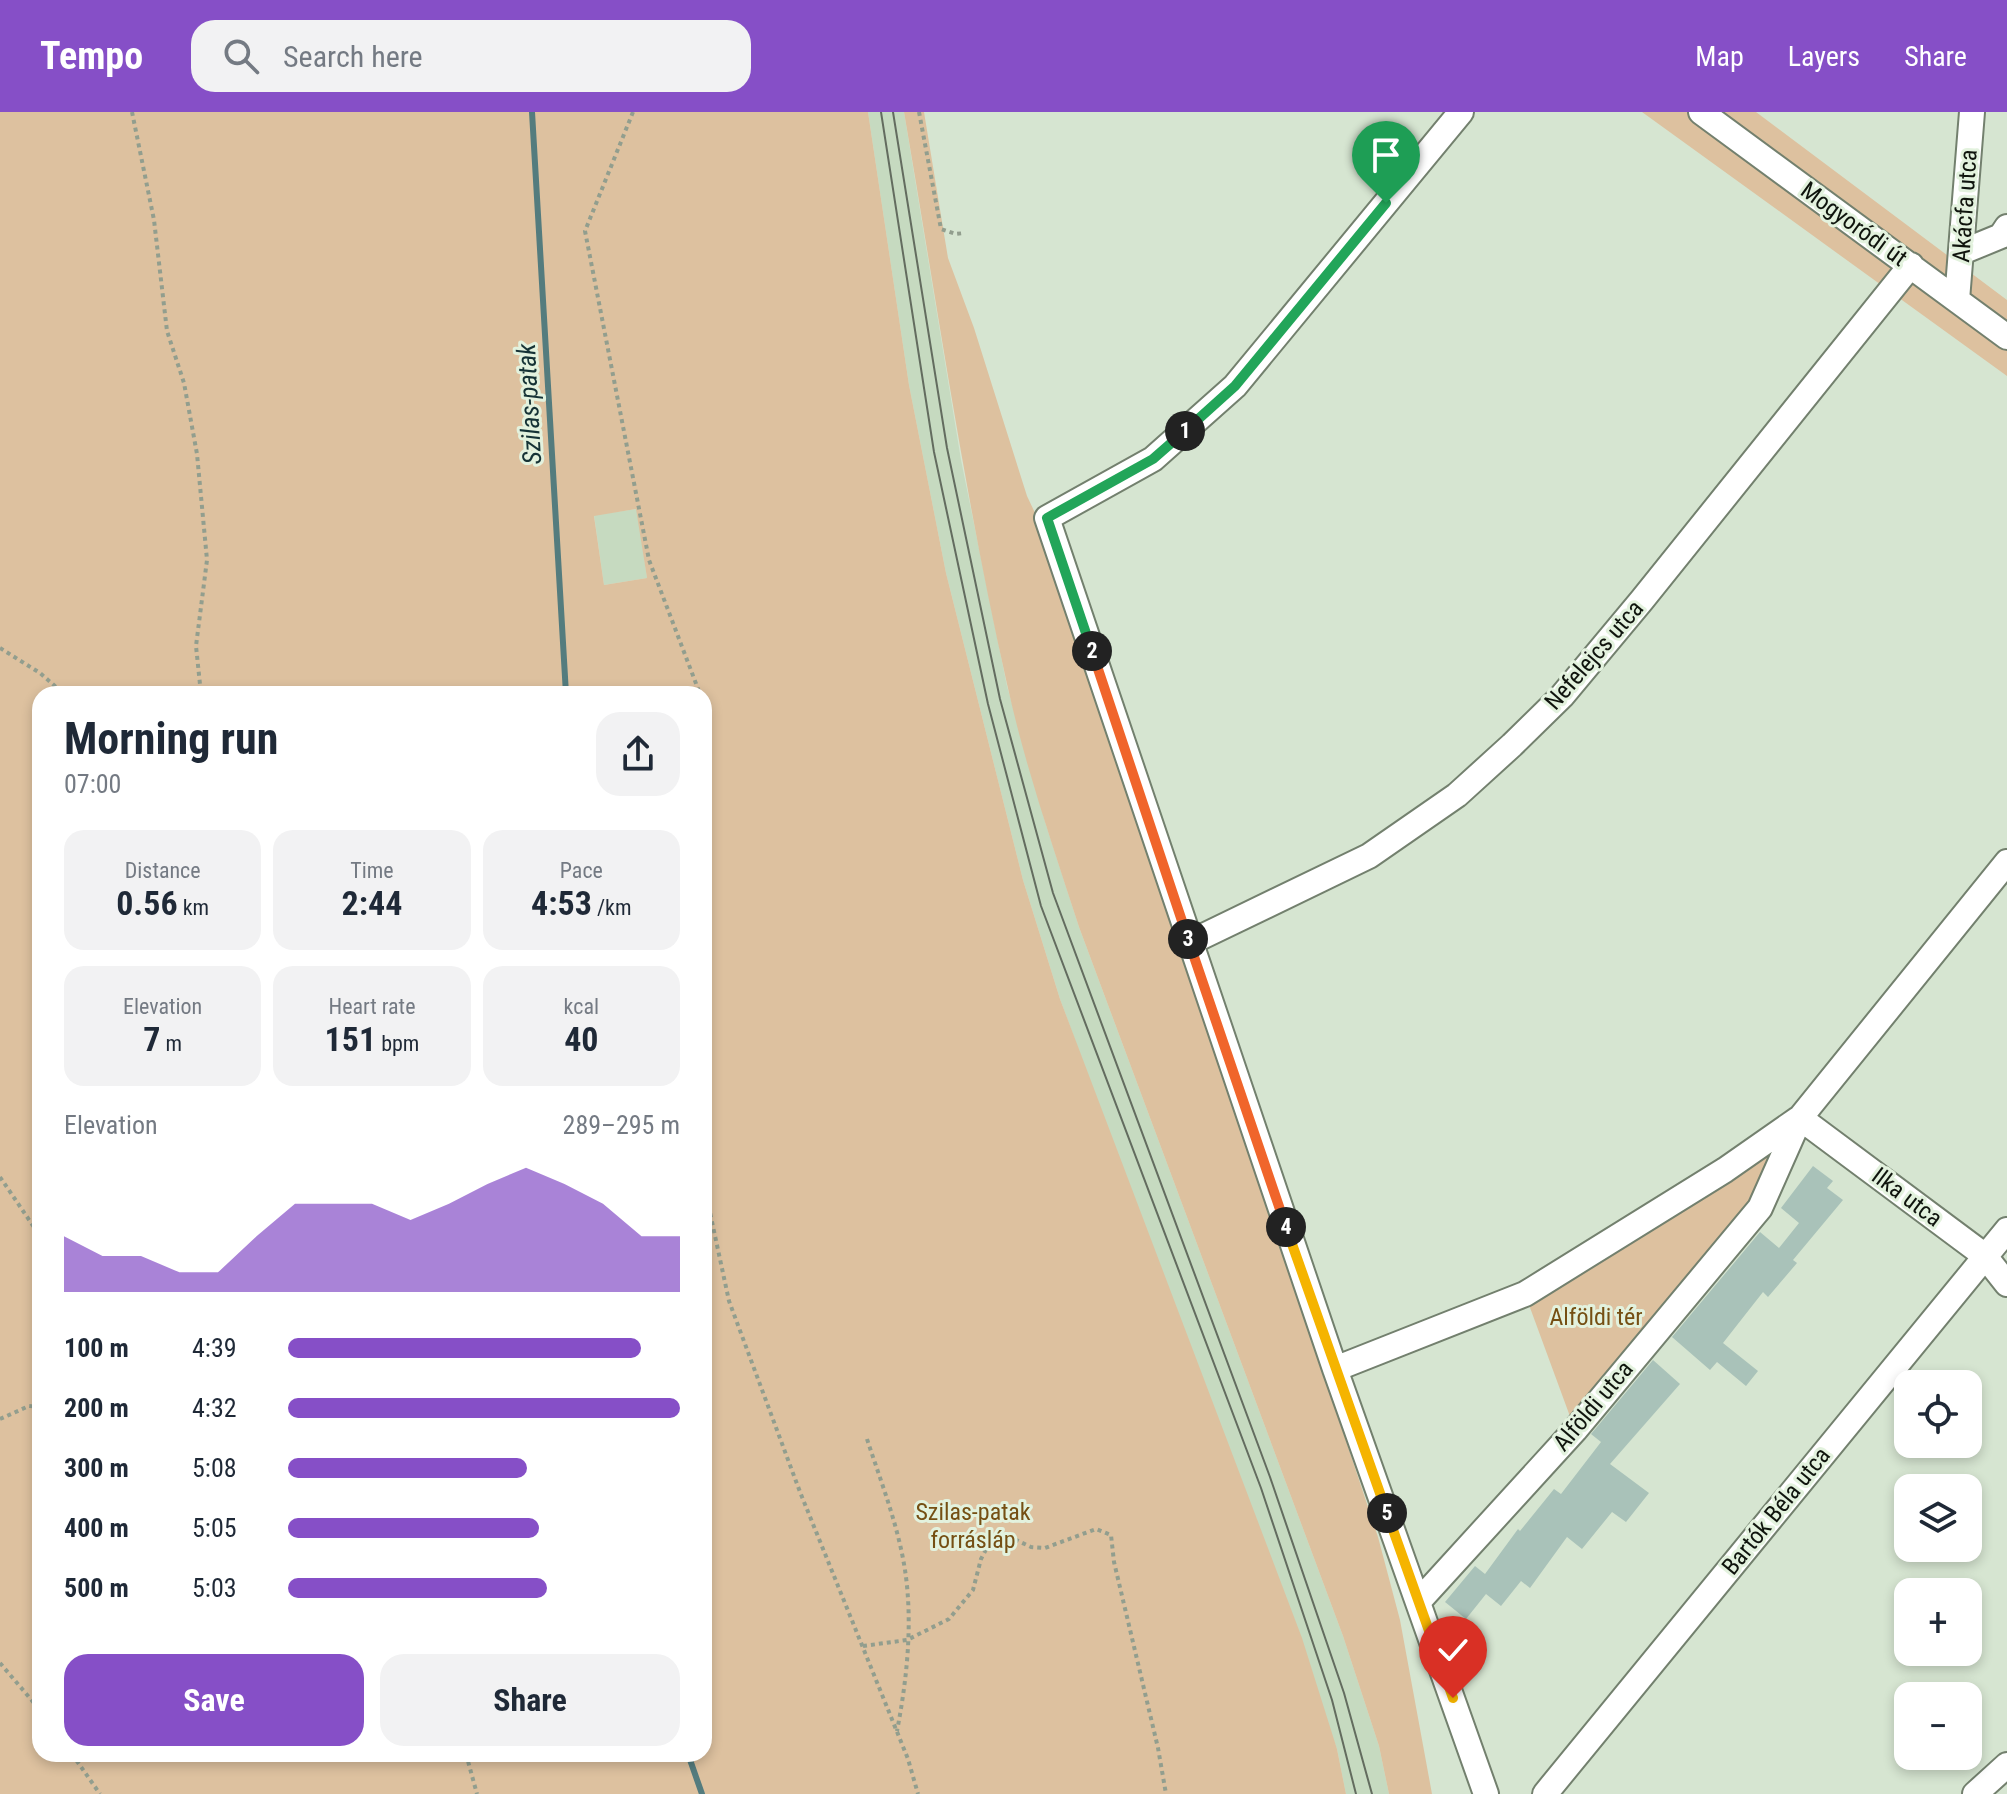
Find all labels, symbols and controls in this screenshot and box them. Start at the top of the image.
search box [191,20,751,92]
text: Tempo [40,34,143,78]
icon: search [219,34,263,78]
text: Search here [283,39,423,74]
text: Map [1695,40,1744,73]
text: Layers [1788,40,1860,73]
text: Share [1904,40,1967,73]
pin [1352,121,1420,203]
icon: arrive [1364,133,1408,177]
street label: Akácfa utca [1947,149,1983,263]
street label: Mogyoródi út [1795,176,1913,272]
water label: Szilas-patak [511,342,547,465]
pin: 1 [1165,411,1205,451]
text: 1 [1179,418,1191,443]
street label: Nefelejcs utca [1539,595,1649,715]
pin: 2 [1072,631,1112,671]
text: 2 [1086,638,1098,663]
button: share [596,712,680,796]
text: Morning run [64,713,278,765]
text: 07:00 [64,769,121,799]
text: Distance [125,858,201,883]
text: Time [350,858,394,883]
text: Pace [560,858,603,883]
text: 0.56 [116,883,178,923]
text: 2:44 [342,883,402,923]
text: 4:53 [531,883,592,923]
text: km [178,895,209,920]
text: /km [592,895,632,920]
pin: 3 [1168,919,1208,959]
text: 3 [1182,926,1194,951]
text: Elevation [123,994,202,1019]
text: Heart rate [329,994,415,1019]
text: kcal [564,994,599,1019]
text: 7 [143,1019,160,1059]
text: 151 [325,1019,376,1059]
text: 40 [564,1019,599,1059]
text: m [160,1031,182,1056]
text: bpm [376,1031,419,1056]
text: Elevation [64,1110,158,1140]
text: 289–295 m [563,1110,680,1140]
street label: Ilka utca [1866,1162,1948,1232]
pin: 4 [1266,1207,1306,1247]
text: 4 [1280,1214,1292,1239]
park label: Alföldi tér [1549,1303,1643,1331]
text: 100 m [64,1333,129,1363]
text: 4:39 [192,1333,237,1363]
street label: Alföldi utca [1547,1355,1639,1457]
map controls [1894,1370,1982,1770]
button: locate [1894,1370,1982,1458]
text: 200 m [64,1393,129,1423]
text: 4:32 [192,1393,237,1423]
street label: Bartók Béla utca [1716,1442,1836,1580]
text: 300 m [64,1453,129,1483]
text: 5:08 [192,1453,237,1483]
button: layers [1894,1474,1982,1562]
pin: 5 [1367,1493,1407,1533]
park label: Szilas-patak forrásláp [915,1498,1031,1554]
text: 5 [1381,1500,1393,1525]
text: 400 m [64,1513,129,1543]
text: 5:05 [192,1513,237,1543]
text: 500 m [64,1573,129,1603]
text: 5:03 [192,1573,237,1603]
button: + [1894,1578,1982,1666]
pin [1419,1616,1487,1698]
icon: check [1431,1628,1475,1672]
button: Save [64,1654,364,1746]
button: Share [380,1654,680,1746]
button: − [1894,1682,1982,1770]

